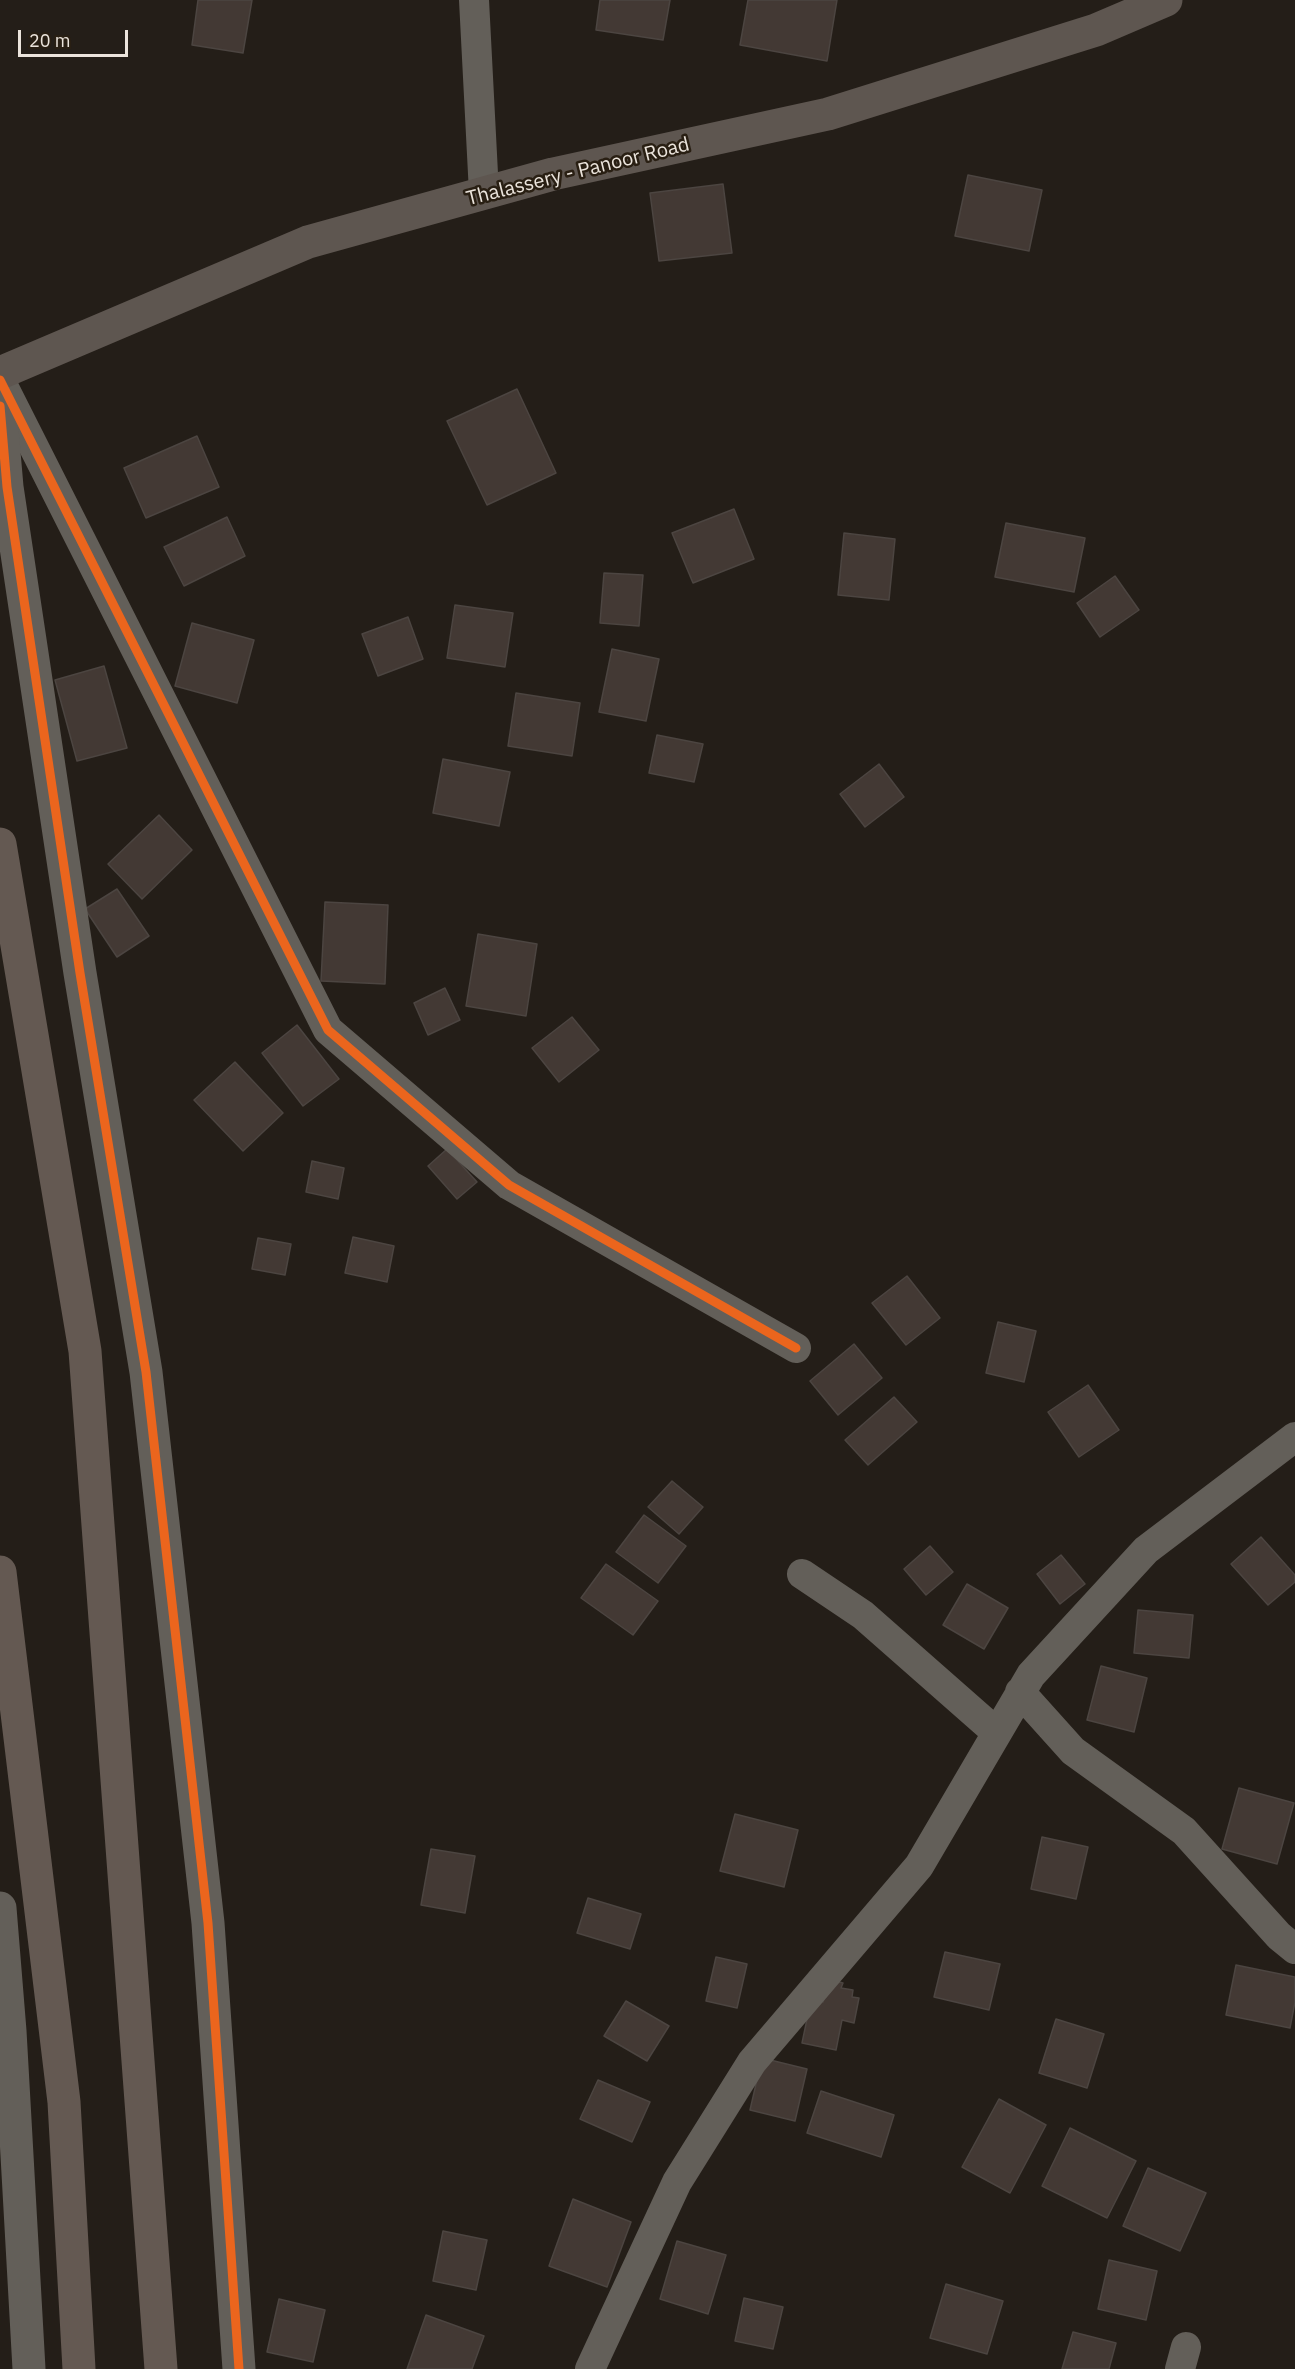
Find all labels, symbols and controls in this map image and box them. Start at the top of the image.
scale bar [21,18,130,56]
text: 20 m [29,29,71,52]
street label: Thalassery - Panoor Road [464,133,692,211]

